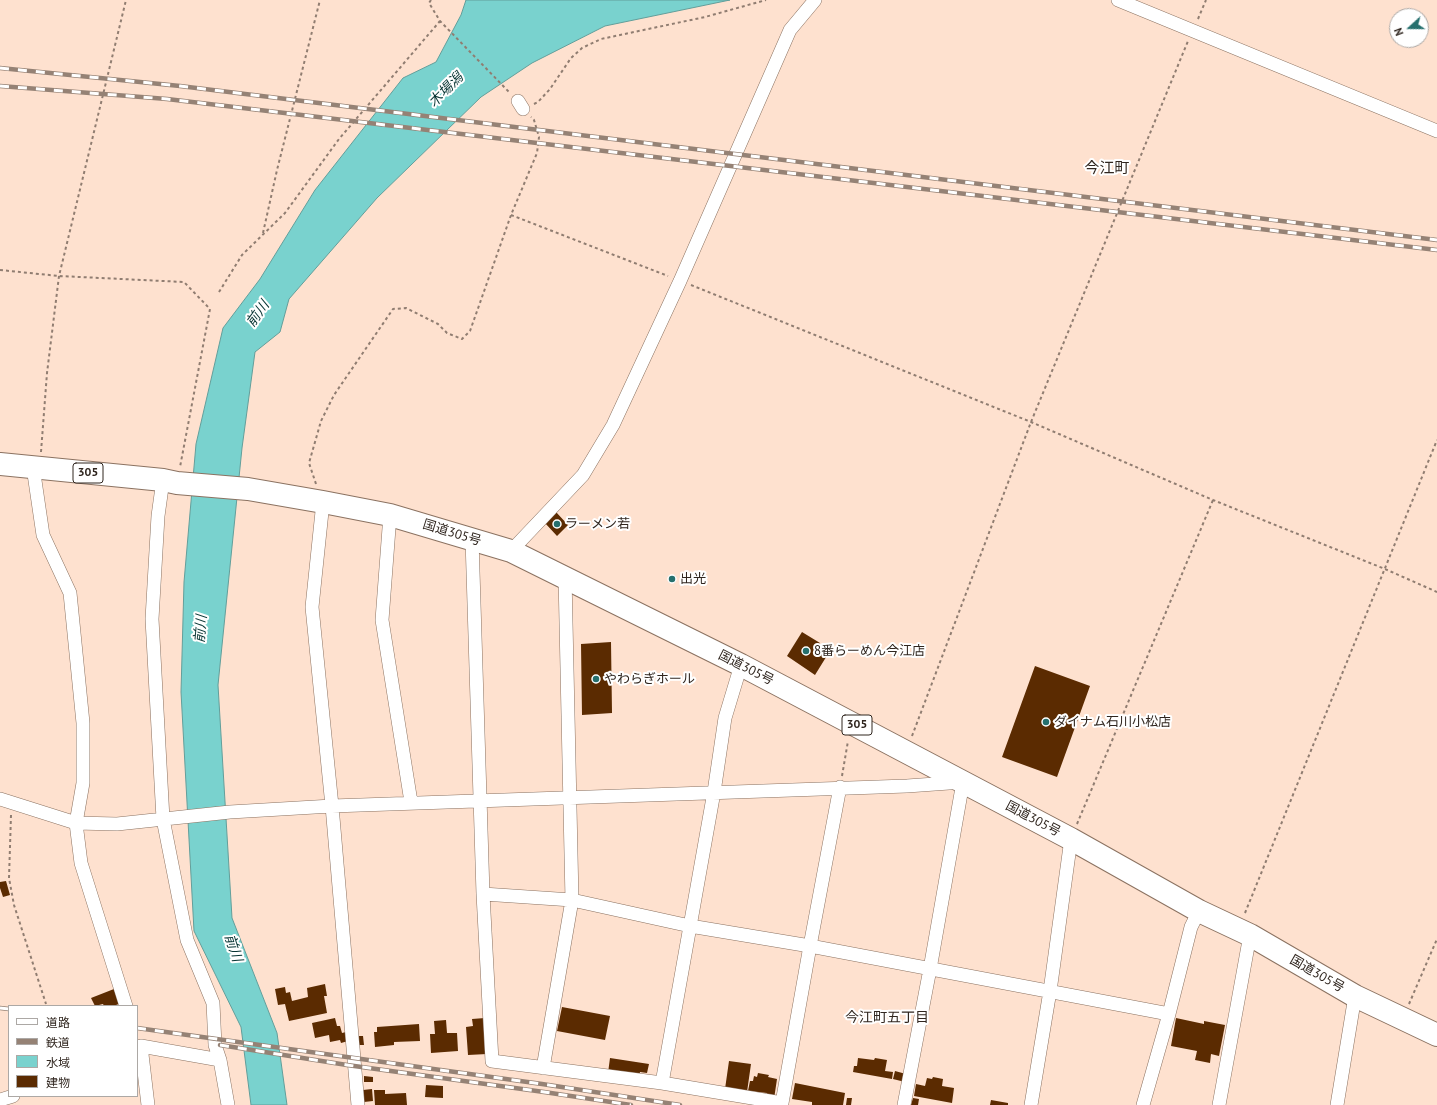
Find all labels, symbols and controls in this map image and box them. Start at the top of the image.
north arrow [1389,8,1429,48]
text: N [1391,26,1407,38]
water label: 木場潟 [425,69,467,111]
district label: 今江町 [1085,160,1129,178]
water label: 前川 [243,298,273,330]
road number: 305 [73,463,103,483]
place label: ラーメン若 [565,516,630,532]
street label: 国道305号 [421,517,483,549]
marker: ラーメン若 [552,519,562,529]
place label: 出光 [680,571,706,587]
marker: 出光 [667,574,677,584]
water label: 前川 [191,614,211,644]
place label: 8番らーめん今江店 [814,643,925,659]
marker: 8番らーめん今江店 [801,646,811,656]
street label: 国道305号 [716,647,776,689]
place label: やわらぎホール [604,671,695,687]
marker: やわらぎホール [591,674,601,684]
place label: ダイナム石川小松店 [1054,714,1171,730]
road number: 305 [842,715,872,735]
marker: ダイナム石川小松店 [1041,717,1051,727]
street label: 国道305号 [1003,798,1063,840]
water label: 前川 [221,932,245,964]
street label: 国道305号 [1287,952,1347,996]
legend [8,1005,138,1097]
district label: 今江町五丁目 [845,1010,929,1026]
text: 道路 [46,1015,70,1030]
text: 鉄道 [46,1035,70,1050]
text: 水域 [46,1055,70,1070]
text: 建物 [46,1075,70,1090]

